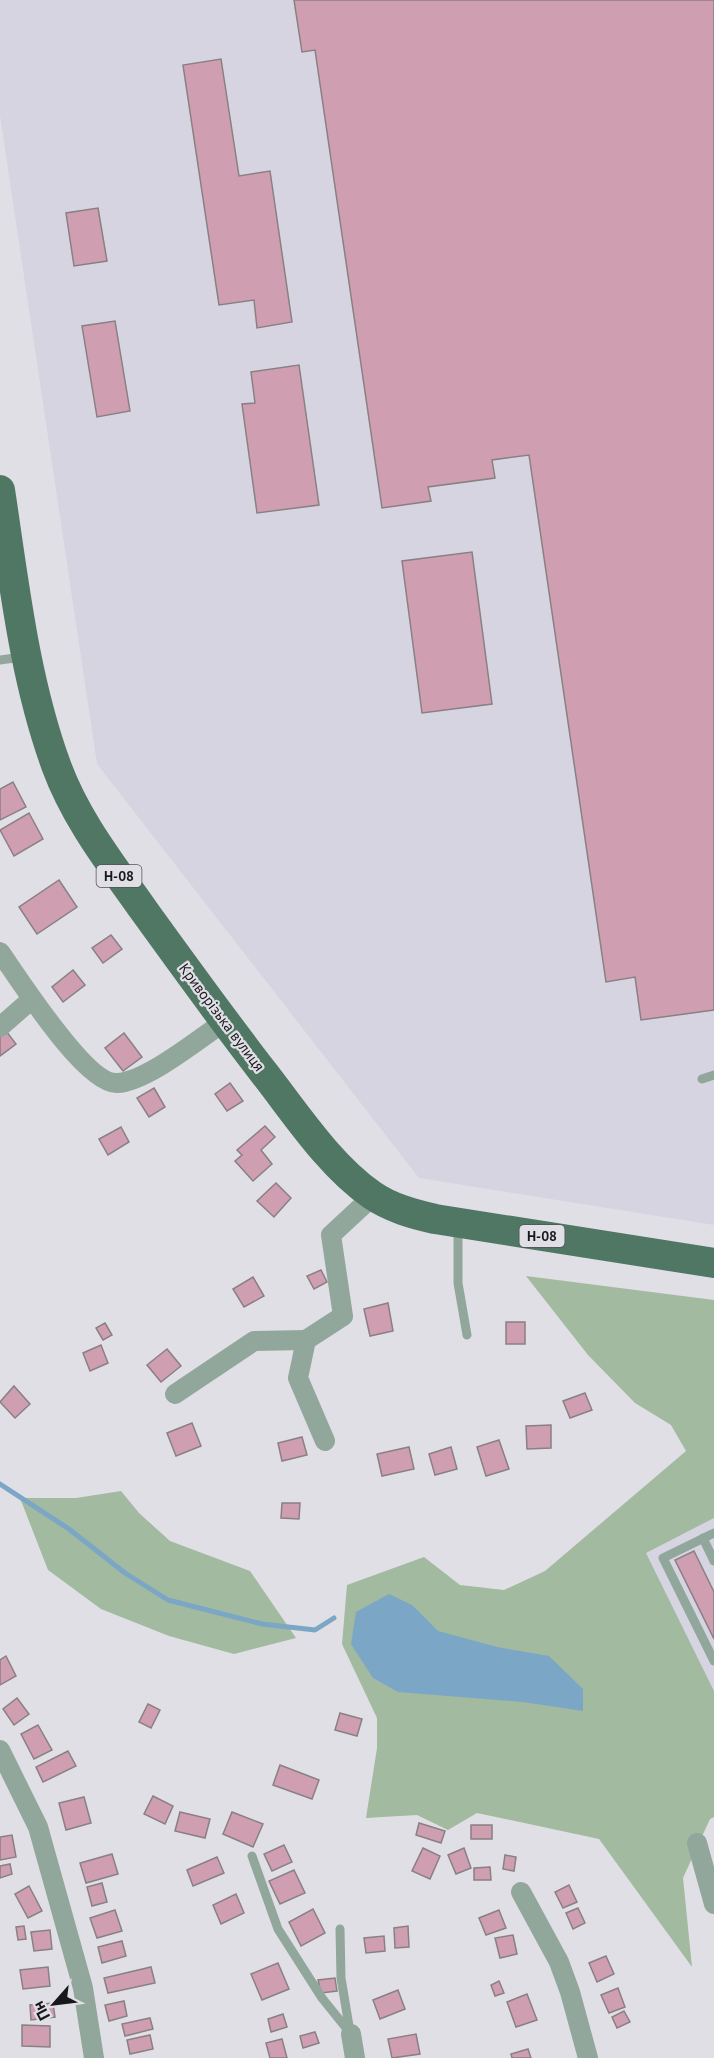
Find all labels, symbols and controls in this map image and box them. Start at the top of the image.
road number: Н-08 [96,865,142,887]
street label: Криворізька вулиця [175,959,269,1075]
road number: Н-08 [520,1225,564,1247]
north arrow [24,1974,84,2034]
text: Пн [28,1998,54,2024]

